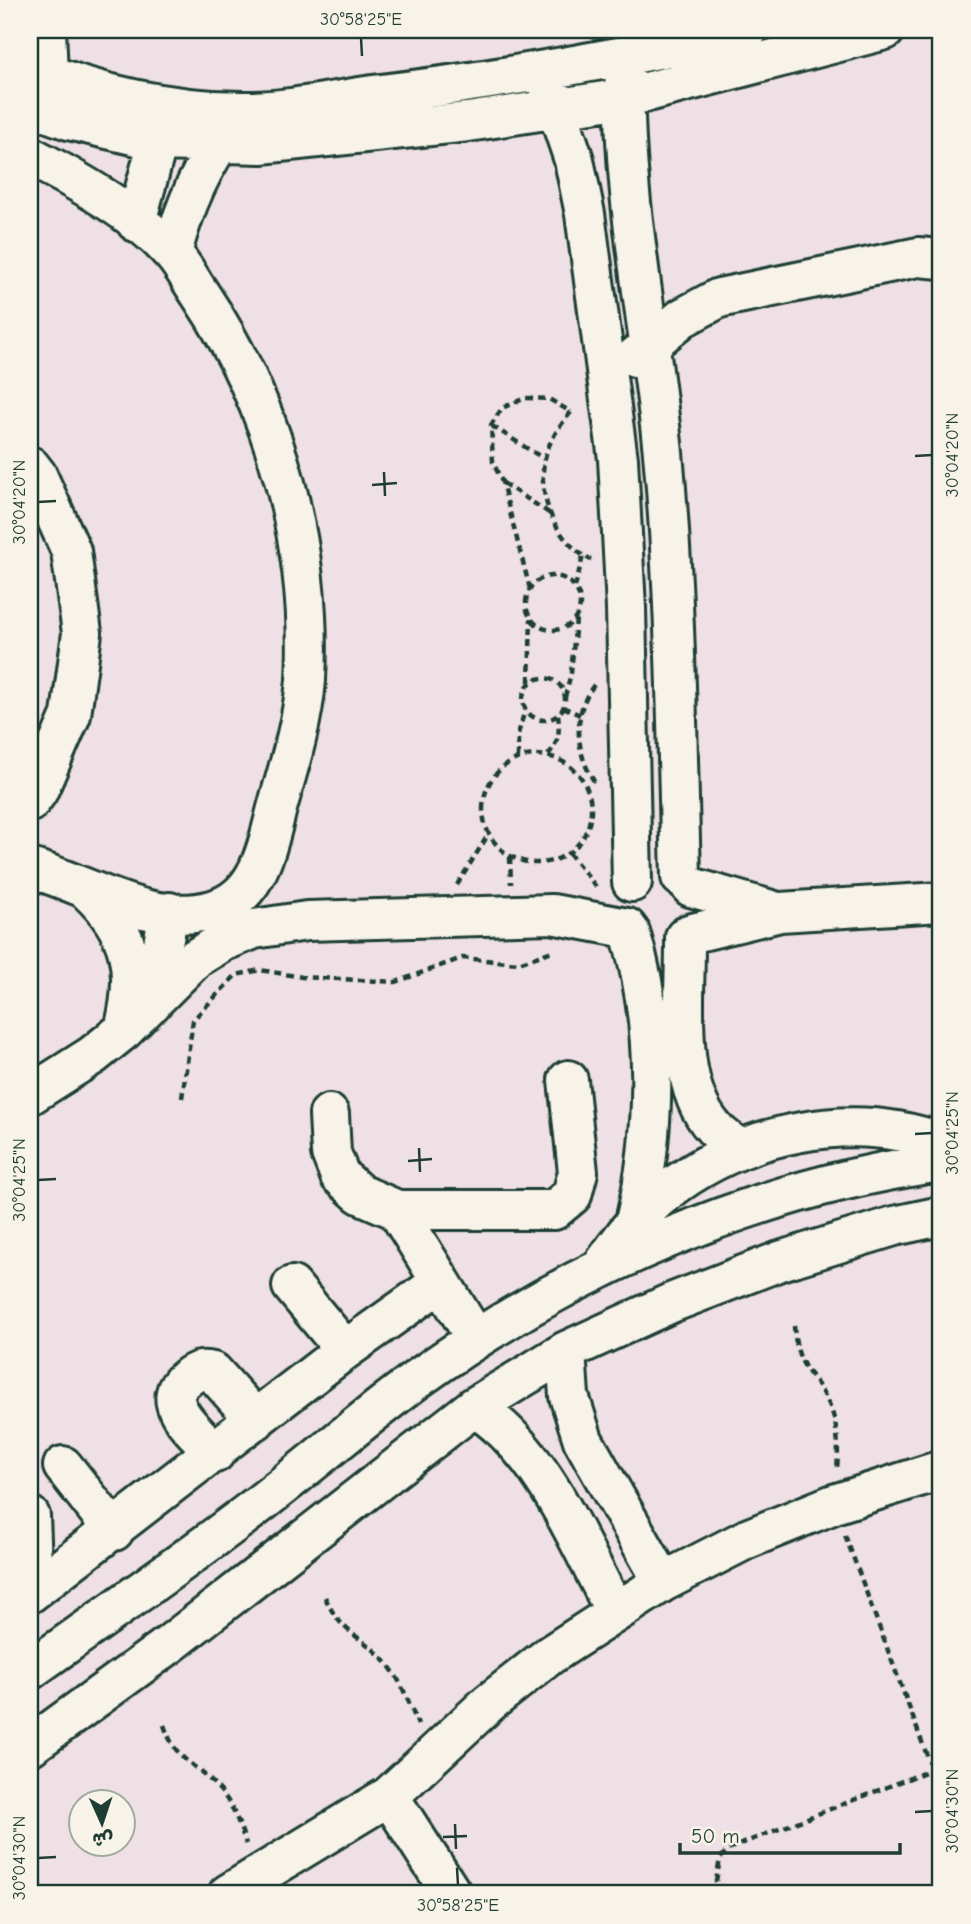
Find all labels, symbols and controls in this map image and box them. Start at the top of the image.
text: 30°58'25"E [320,9,402,30]
text: 30°04'20"N [942,413,963,497]
text: 30°04'20"N [9,460,30,544]
text: 30°04'25"N [942,1091,963,1175]
text: 30°04'25"N [9,1138,30,1222]
text: 30°04'30"N [942,1769,963,1853]
north arrow [66,1787,136,1857]
scale bar [680,1812,901,1856]
text: 30°04'30"N [9,1816,30,1900]
text: 50 m [691,1824,740,1848]
text: ش [92,1827,114,1851]
text: 30°58'25"E [417,1895,499,1916]

